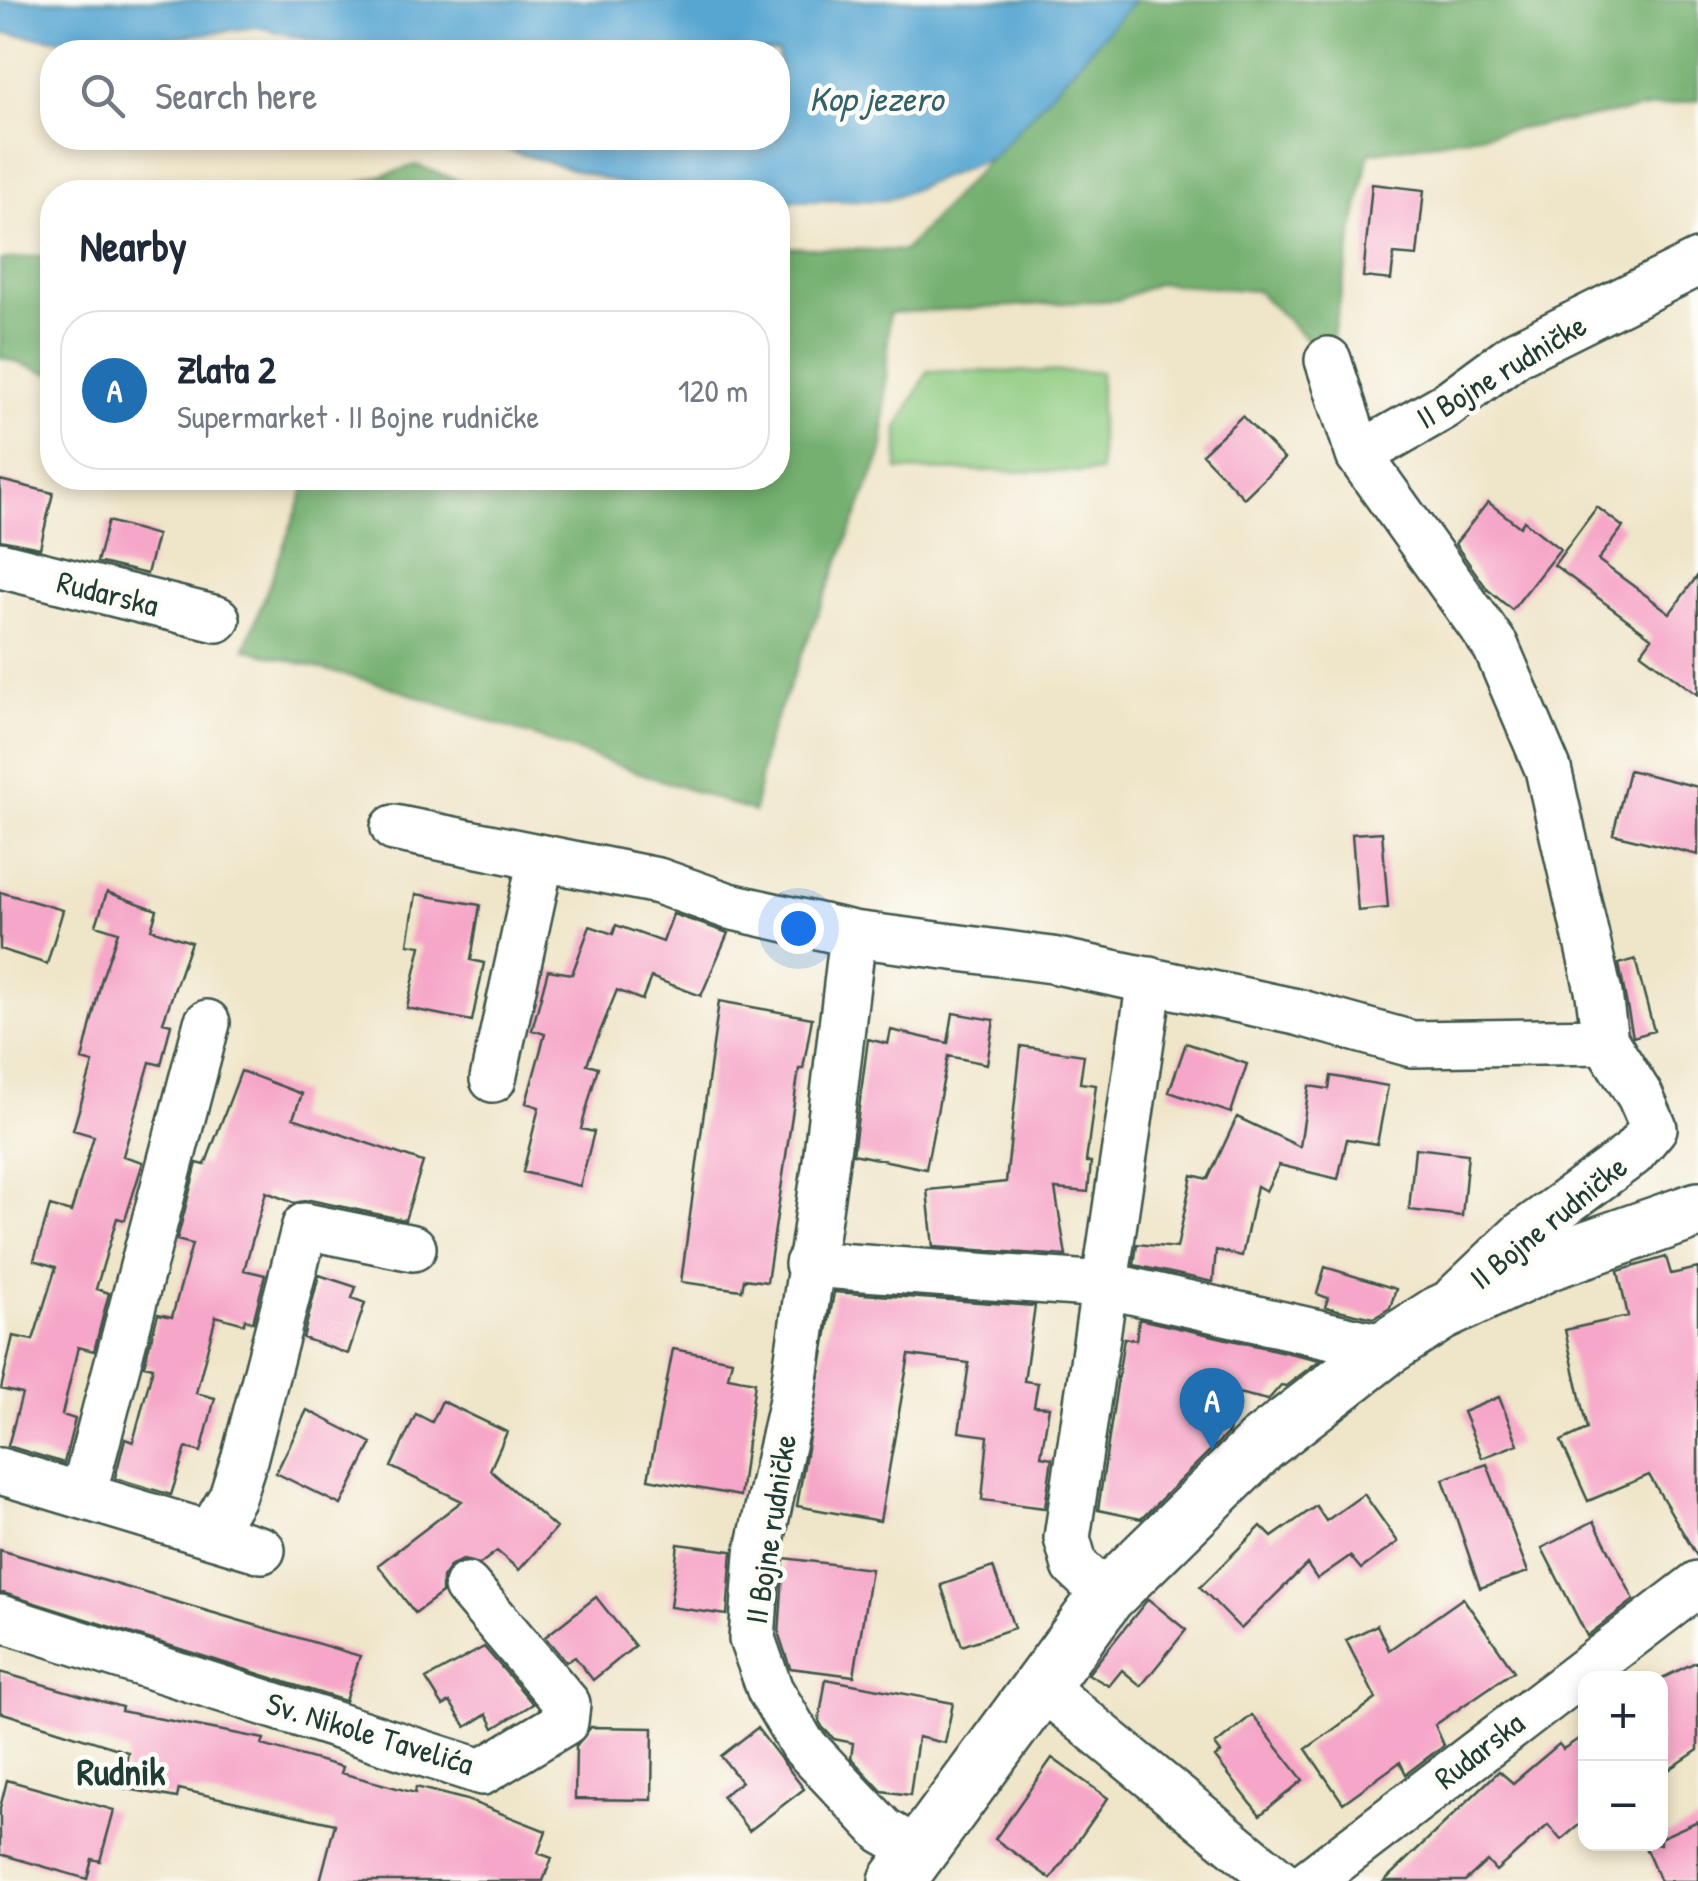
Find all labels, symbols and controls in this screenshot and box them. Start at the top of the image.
search box [40,40,790,150]
icon: search [75,68,130,123]
text: Search here [155,69,317,121]
water label: Kop jezero [809,75,946,122]
text: Nearby [80,217,187,274]
street label: II Bojne rudničke [1408,303,1594,439]
text: Zlata 2 [177,343,276,395]
text: A [107,369,122,412]
text: 120 m [678,369,748,412]
text: Supermarket · II Bojne rudničke [177,395,539,438]
street label: Rudarska [53,560,163,626]
your location [773,903,824,954]
street label: II Bojne rudničke [1460,1145,1636,1299]
pin: A [1180,1368,1244,1450]
street label: II Bojne rudničke [734,1431,806,1627]
map controls [1578,1671,1668,1851]
button: + [1578,1671,1668,1761]
street label: Sv. Nikole Tavelića [261,1681,479,1785]
street label: Rudarska [1425,1701,1533,1799]
district label: Rudnik [77,1745,166,1797]
button: − [1578,1761,1668,1851]

